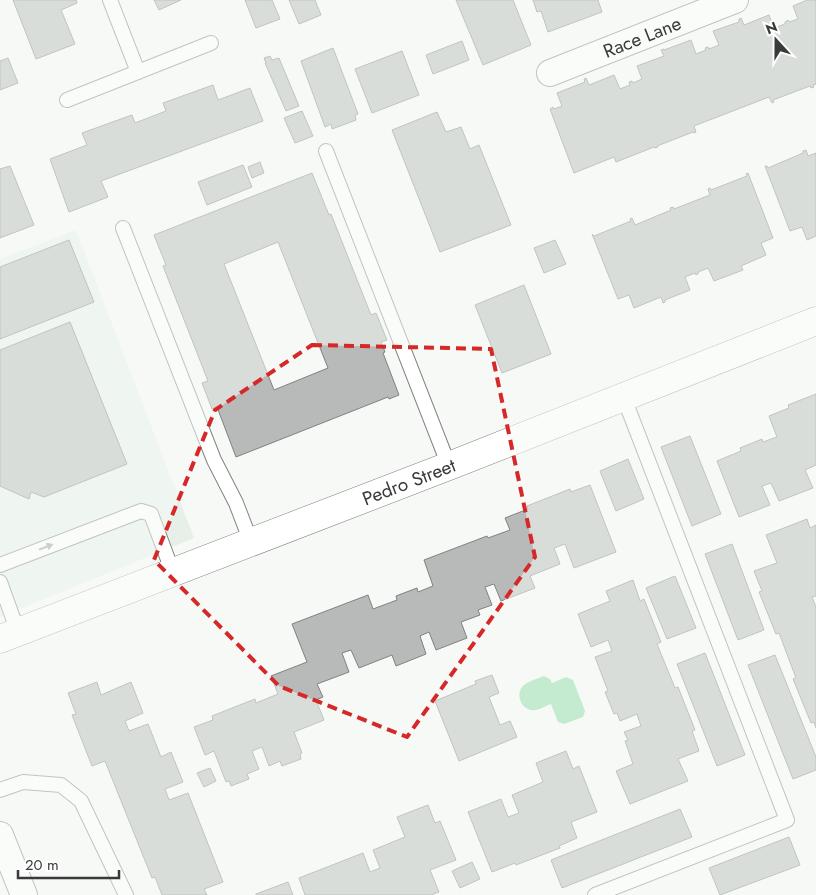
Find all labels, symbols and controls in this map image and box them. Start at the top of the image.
street label: Race Lane [599,9,685,65]
north arrow [751,15,801,65]
text: N [763,17,780,39]
street label: Pedro Street [358,452,460,512]
one-way arrow [38,543,53,550]
scale bar [18,848,119,880]
text: 20 m [25,854,59,876]

